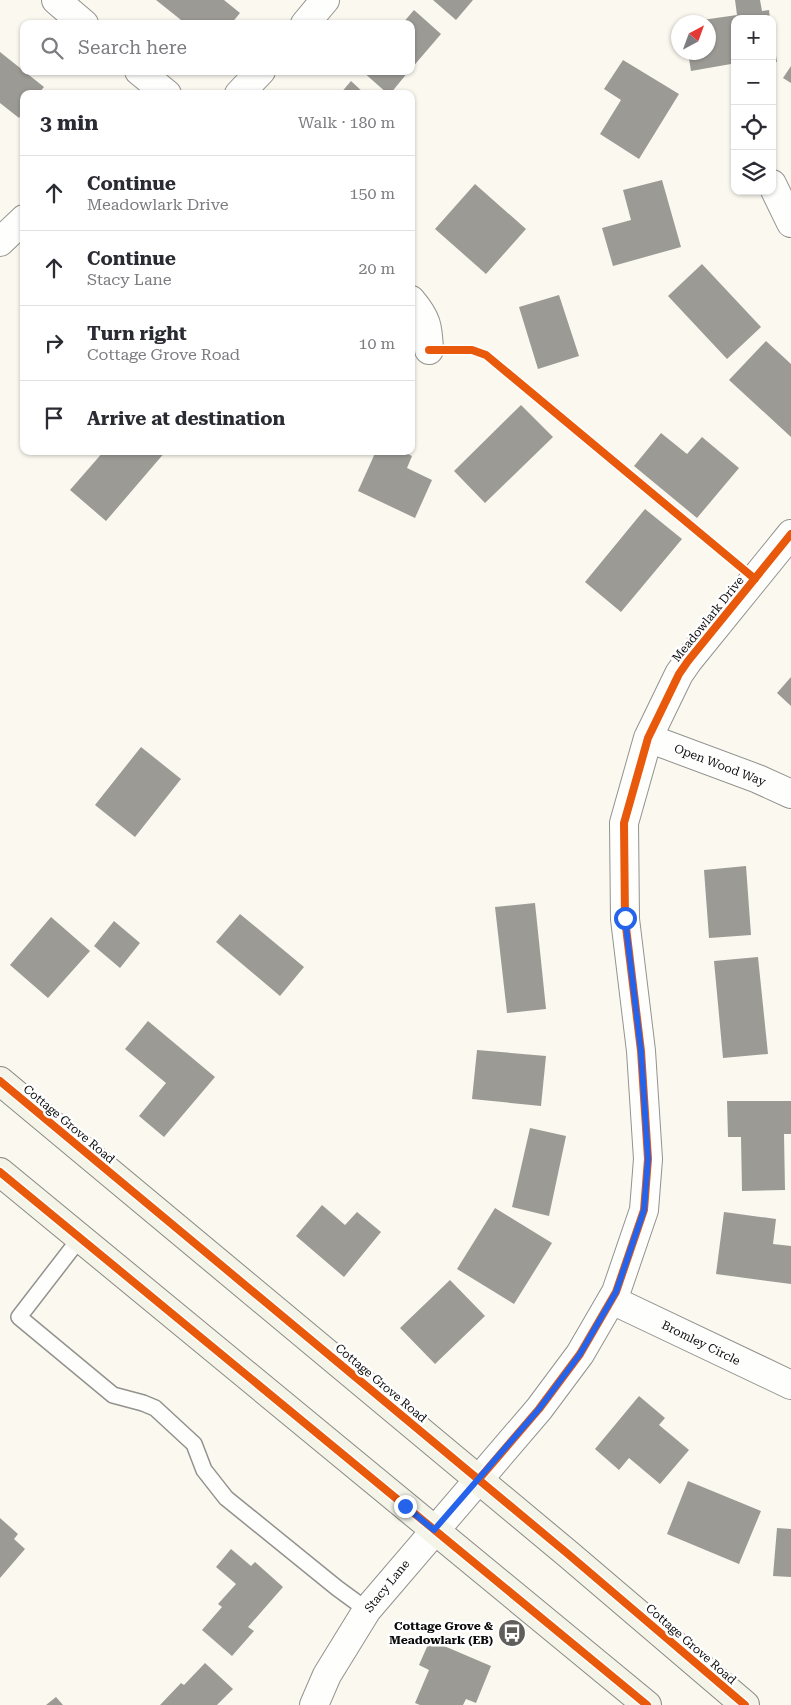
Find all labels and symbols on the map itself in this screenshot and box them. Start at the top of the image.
north arrow [671,15,716,60]
street label: Meadowlark Drive [669,573,747,665]
street label: Open Wood Way [672,741,769,789]
route start [614,907,637,930]
street label: Cottage Grove Road [21,1082,118,1166]
street label: Bromley Circle [659,1318,743,1368]
street label: Cottage Grove Road [333,1341,430,1425]
route end [394,1495,417,1518]
street label: Stacy Lane [362,1557,413,1615]
street label: Cottage Grove Road [643,1601,739,1687]
bus stop icon: Cottage Grove & Meadowlark (EB) [497,1618,527,1648]
place label: Cottage Grove & Meadowlark (EB) [389,1619,493,1647]

